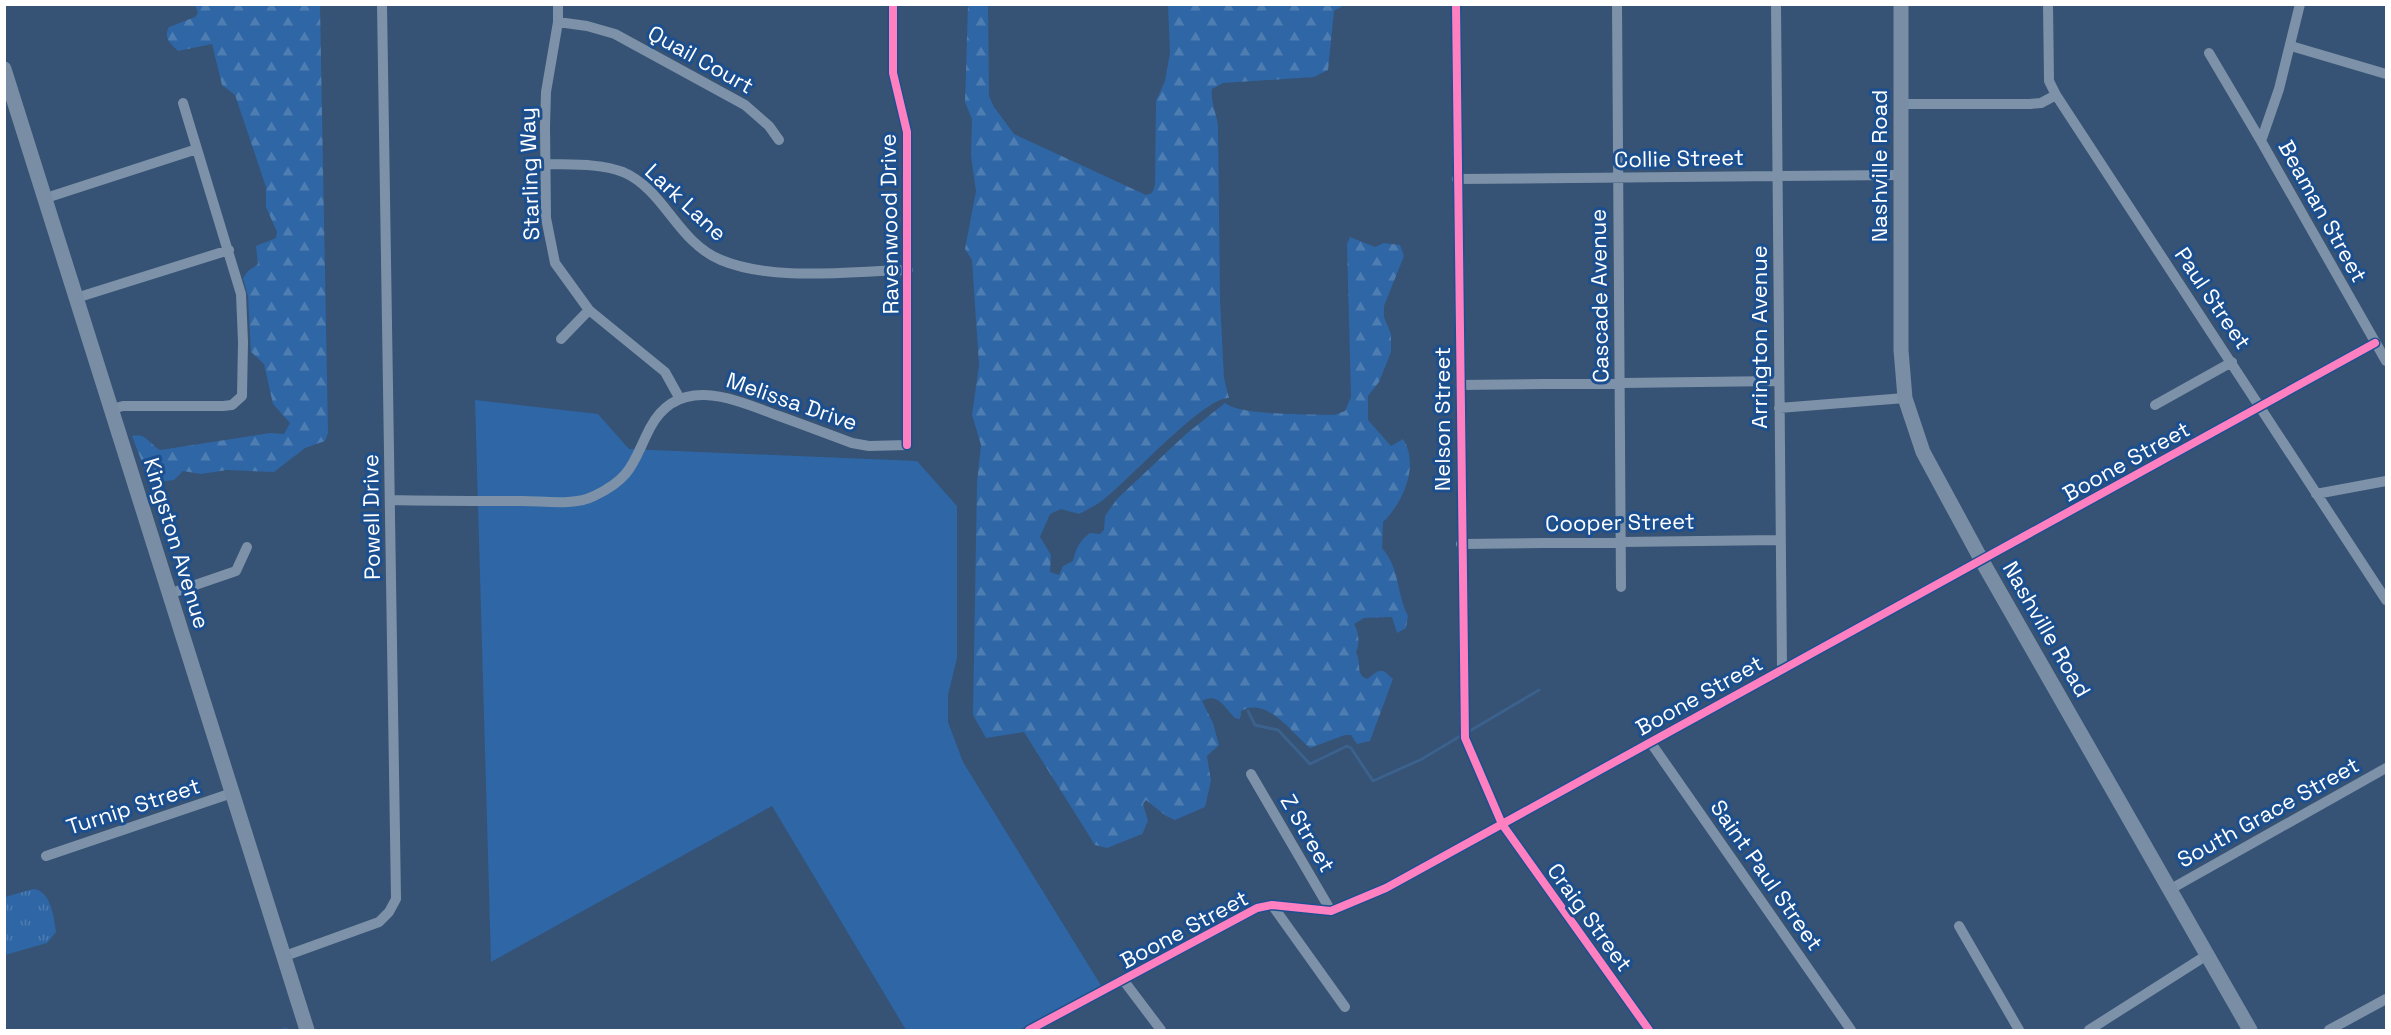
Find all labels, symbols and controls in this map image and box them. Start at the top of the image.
street label: Quail Court [643,18,759,100]
street label: Nashville Road [1865,90,1893,242]
street label: Starling Way [513,107,545,241]
street label: Ravenwood Drive [873,133,905,315]
street label: Beaman Street [2272,135,2374,287]
street label: Collie Street [1614,143,1744,173]
street label: Lark Lane [639,157,733,247]
street label: Cascade Avenue [1583,209,1615,383]
street label: Paul Street [2169,242,2257,354]
street label: Arrington Avenue [1745,245,1773,429]
street label: Nelson Street [1428,347,1456,491]
street label: Melissa Drive [723,365,861,437]
street label: Boone Street [2057,415,2195,507]
street label: Kingston Avenue [138,454,216,632]
street label: Powell Drive [356,454,386,580]
street label: Cooper Street [1545,507,1695,537]
street label: Nashville Road [1997,556,2097,702]
street label: Boone Street [1630,649,1768,741]
street label: South Grace Street [2172,750,2364,874]
street label: Turnip Street [63,771,203,841]
street label: Z Street [1274,789,1342,877]
street label: Saint Paul Street [1705,794,1829,956]
street label: Craig Street [1541,857,1639,977]
street label: Boone Street [1115,884,1253,974]

